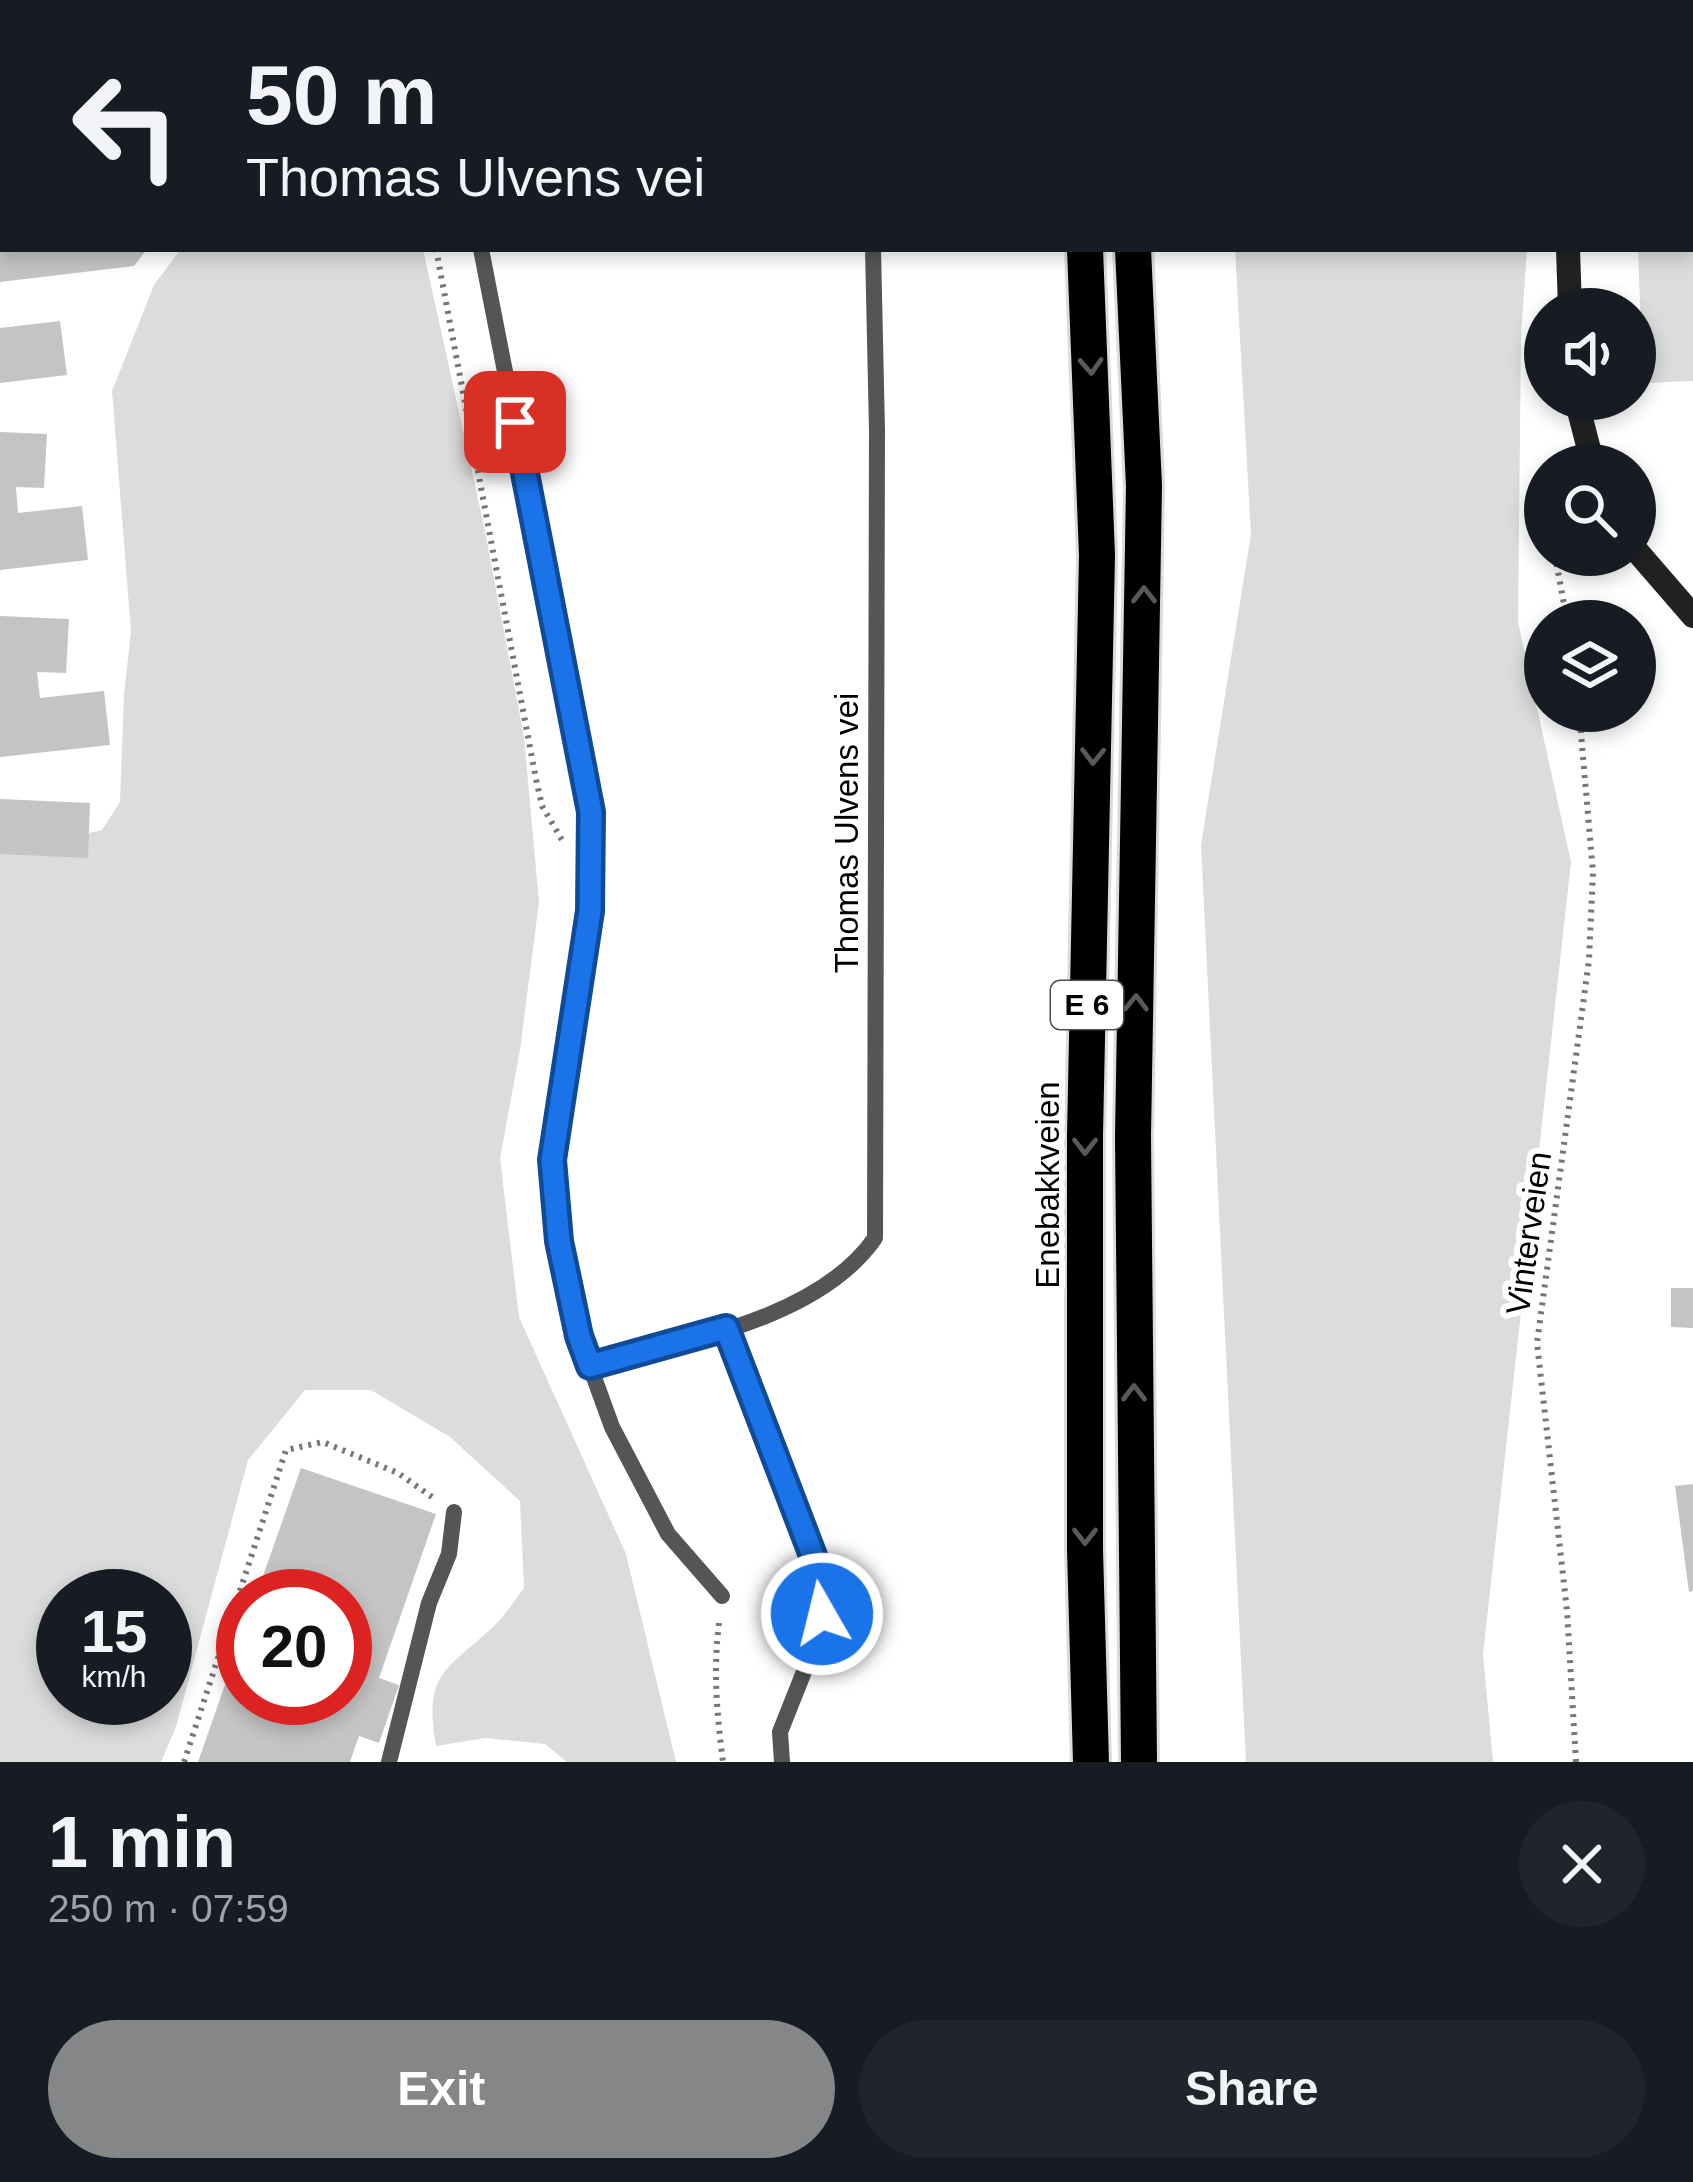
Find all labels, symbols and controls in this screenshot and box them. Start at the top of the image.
icon: left [48,48,204,204]
text: 50 m [246,48,437,142]
text: Thomas Ulvens vei [246,147,705,207]
map controls [1524,288,1656,732]
button: sound [1524,288,1656,420]
one-way arrow [1078,357,1104,376]
pin [464,371,566,473]
icon: arrive [482,389,548,455]
button: search [1524,444,1656,576]
one-way arrow [1131,585,1157,603]
button: layers [1524,600,1656,732]
street label: Thomas Ulvens vei [828,693,865,973]
one-way arrow [1080,747,1106,766]
road number: E 6 [1051,981,1123,1029]
one-way arrow [1122,993,1148,1012]
street label: Enebakkveien [1029,1081,1066,1289]
one-way arrow [1072,1138,1098,1156]
street label: Vinterveien [1499,1149,1558,1317]
one-way arrow [1121,1383,1147,1401]
one-way arrow [1072,1527,1098,1546]
position arrow [759,1551,885,1677]
speed limit sign: 20 [216,1569,372,1725]
text: 15 [81,1598,147,1665]
text: km/h [81,1660,147,1693]
button: close [1519,1801,1645,1927]
text: 1 min [48,1802,236,1882]
text: 250 m · 07:59 [48,1887,289,1930]
button: Exit [48,2020,835,2158]
button: Share [859,2020,1645,2158]

